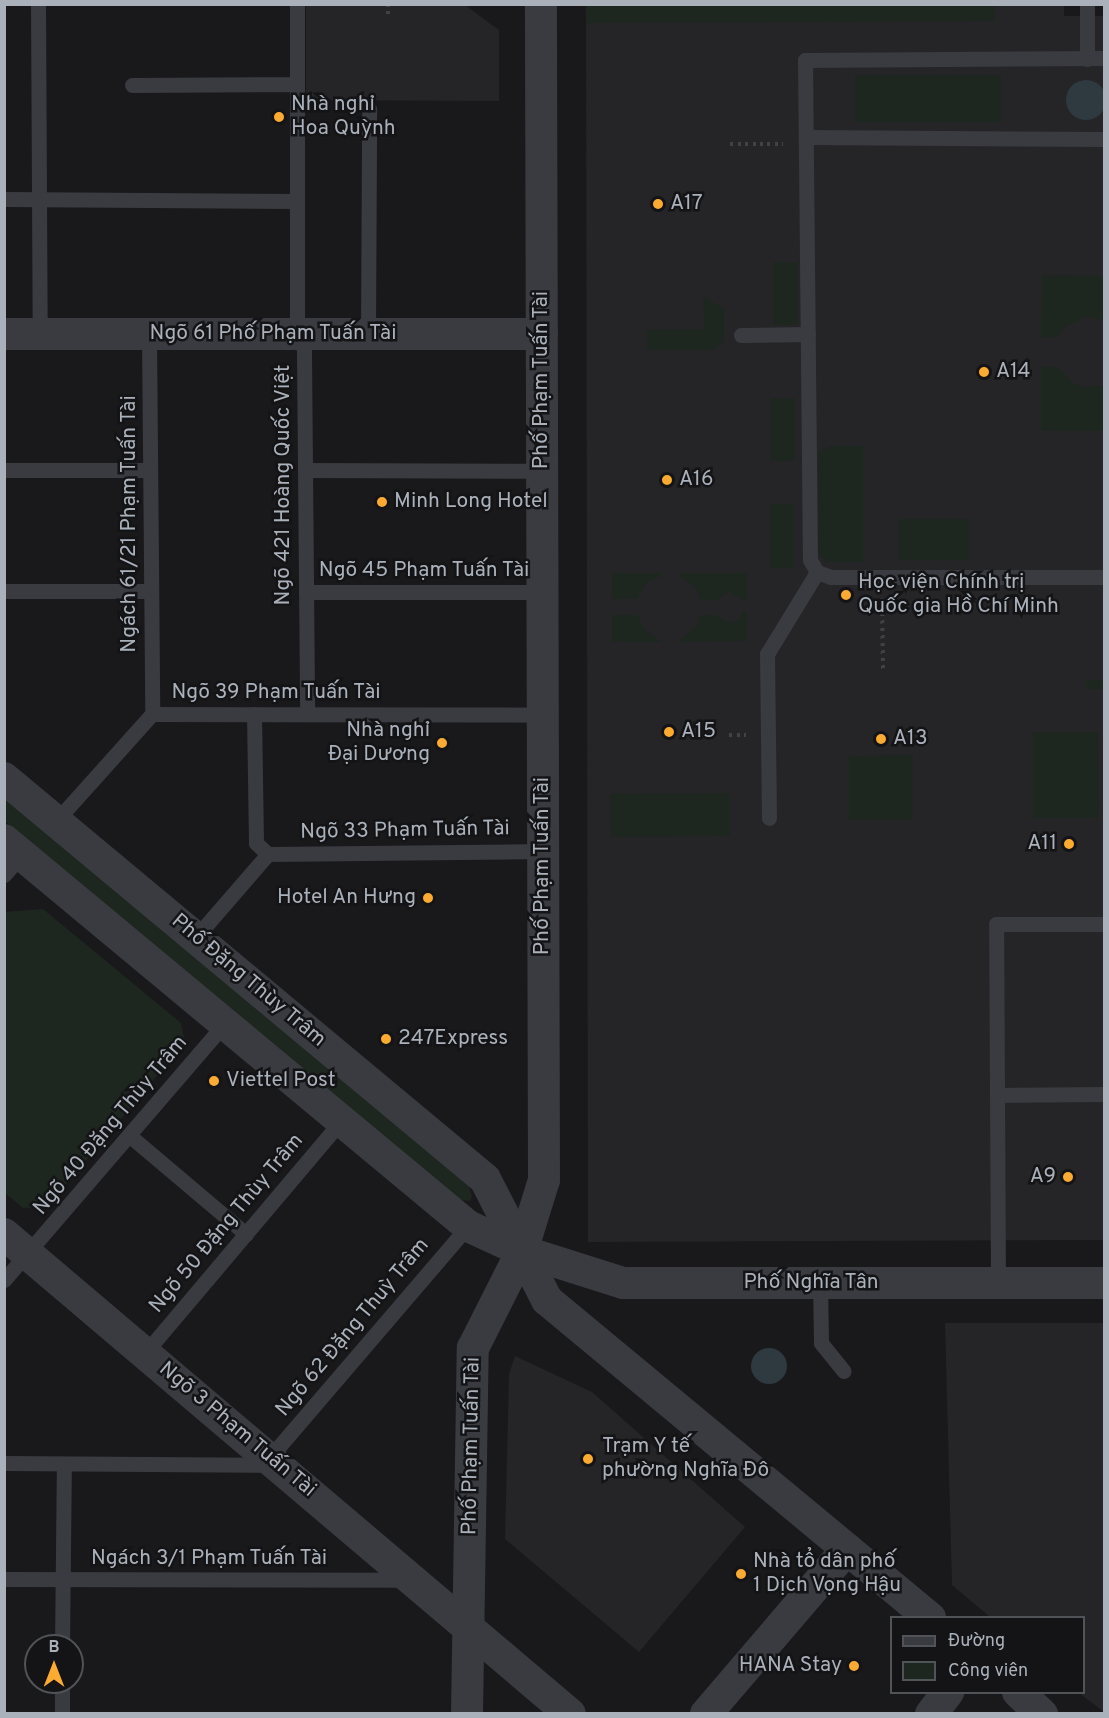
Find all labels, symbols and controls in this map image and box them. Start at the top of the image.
place label: Nhà nghỉ Hoa Quỳnh [291,92,396,142]
marker: Nhà nghỉ Hoa Quỳnh [272,110,286,124]
place label: A17 [670,191,703,217]
marker: A17 [651,197,665,211]
street label: Phố Phạm Tuấn Tài [529,290,555,470]
street label: Ngõ 61 Phố Phạm Tuấn Tài [149,321,397,347]
place label: A14 [996,359,1031,385]
street label: Ngõ 421 Hoàng Quốc Việt [271,364,297,606]
marker: A14 [977,365,991,379]
street label: Ngách 61/21 Phạm Tuấn Tài [117,394,143,654]
place label: A16 [679,467,713,493]
marker: A16 [660,473,674,487]
place label: Minh Long Hotel [394,489,548,515]
marker: Minh Long Hotel [375,495,389,509]
street label: Ngõ 45 Phạm Tuấn Tài [318,558,530,584]
place label: Học viện Chính trị Quốc gia Hồ Chí Minh [858,570,1059,620]
marker: Học viện Chính trị Quốc gia Hồ Chí Minh [839,588,853,602]
street label: Ngõ 39 Phạm Tuấn Tài [171,680,381,706]
place label: Nhà nghỉ Đại Dương [328,718,430,768]
place label: A15 [681,719,716,745]
marker: A15 [662,725,676,739]
place label: A13 [893,726,928,752]
marker: A13 [874,732,888,746]
marker: Nhà nghỉ Đại Dương [435,736,449,750]
street label: Phố Phạm Tuấn Tài [530,776,556,956]
street label: Ngõ 33 Phạm Tuấn Tài [299,817,511,845]
place label: A11 [1027,831,1057,857]
marker: A11 [1062,837,1076,851]
place label: Hotel An Hưng [276,885,416,911]
marker: Hotel An Hưng [421,891,435,905]
street label: Phố Đặng Thùy Trâm [165,909,331,1053]
place label: 247Express [398,1026,508,1052]
street label: Ngõ 40 Đặng Thùy Trâm [28,1031,194,1221]
marker: 247Express [379,1032,393,1046]
place label: Viettel Post [226,1068,336,1094]
marker: Viettel Post [207,1074,221,1088]
street label: Ngõ 50 Đặng Thùy Trâm [144,1129,310,1319]
place label: A9 [1030,1164,1056,1190]
marker: A9 [1061,1170,1075,1184]
street label: Ngõ 62 Đặng Thuỳ Trâm [270,1233,436,1423]
street label: Phố Nghĩa Tân [743,1270,879,1296]
street label: Ngõ 3 Phạm Tuấn Tài [153,1356,321,1504]
street label: Phố Phạm Tuấn Tài [458,1356,486,1536]
place label: Trạm Y tế phường Nghĩa Đô [602,1434,769,1484]
marker: Trạm Y tế phường Nghĩa Đô [579,1450,597,1468]
street label: Ngách 3/1 Phạm Tuấn Tài [90,1546,328,1572]
place label: Nhà tổ dân phố 1 Dịch Vọng Hậu [753,1549,902,1599]
marker: Nhà tổ dân phố 1 Dịch Vọng Hậu [734,1567,748,1581]
legend [890,1616,1085,1694]
text: Đường [948,1630,1005,1653]
north arrow [24,1634,84,1694]
text: B [48,1638,60,1658]
place label: HANA Stay [738,1653,842,1679]
marker: HANA Stay [847,1659,861,1673]
text: Công viên [948,1660,1028,1683]

